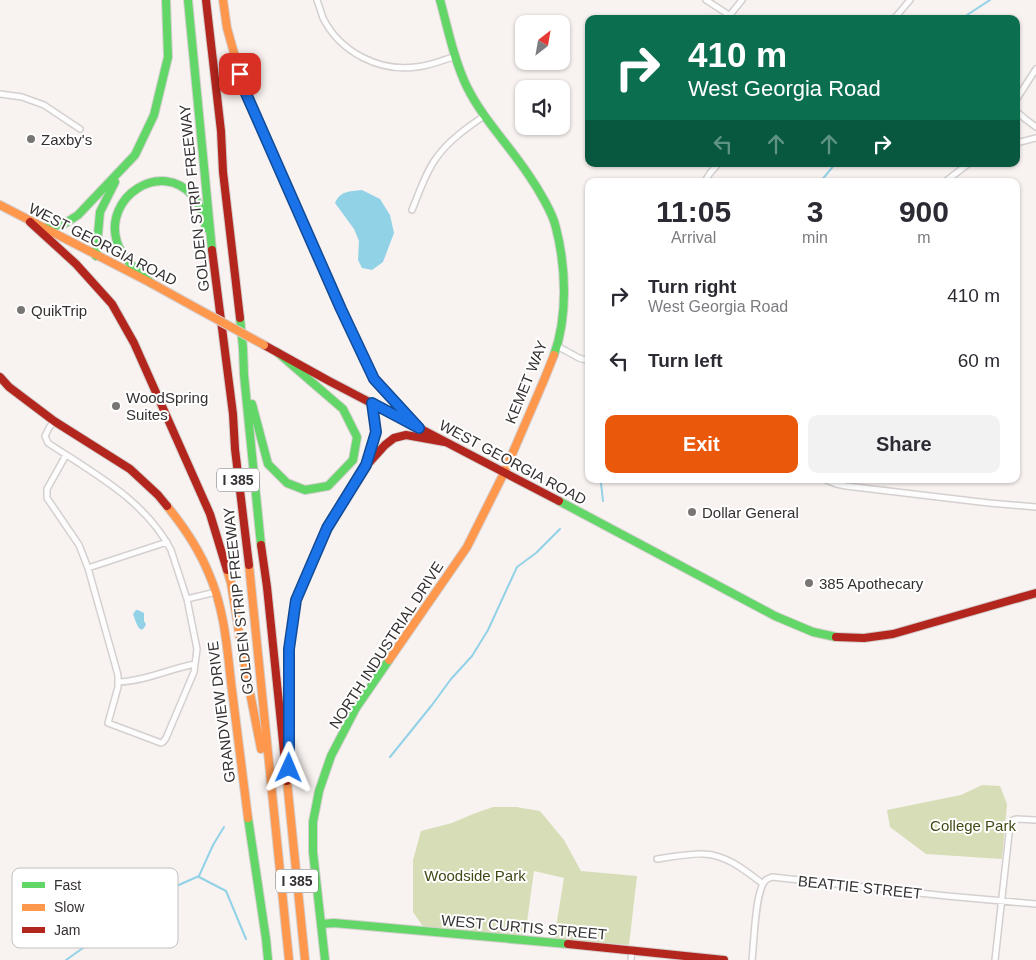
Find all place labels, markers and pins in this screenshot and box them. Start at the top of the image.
pin [219,53,261,95]
place label: Zaxby's [41,131,92,148]
marker: Zaxby's [25,133,37,145]
place label: QuikTrip [31,302,87,319]
marker: QuikTrip [15,304,27,316]
place label: WoodSpring Suites [126,389,208,423]
marker: WoodSpring Suites [110,400,122,412]
place label: Dollar General [702,504,799,521]
marker: Dollar General [686,506,698,518]
place label: 385 Apothecary [819,575,924,592]
marker: 385 Apothecary [803,577,815,589]

